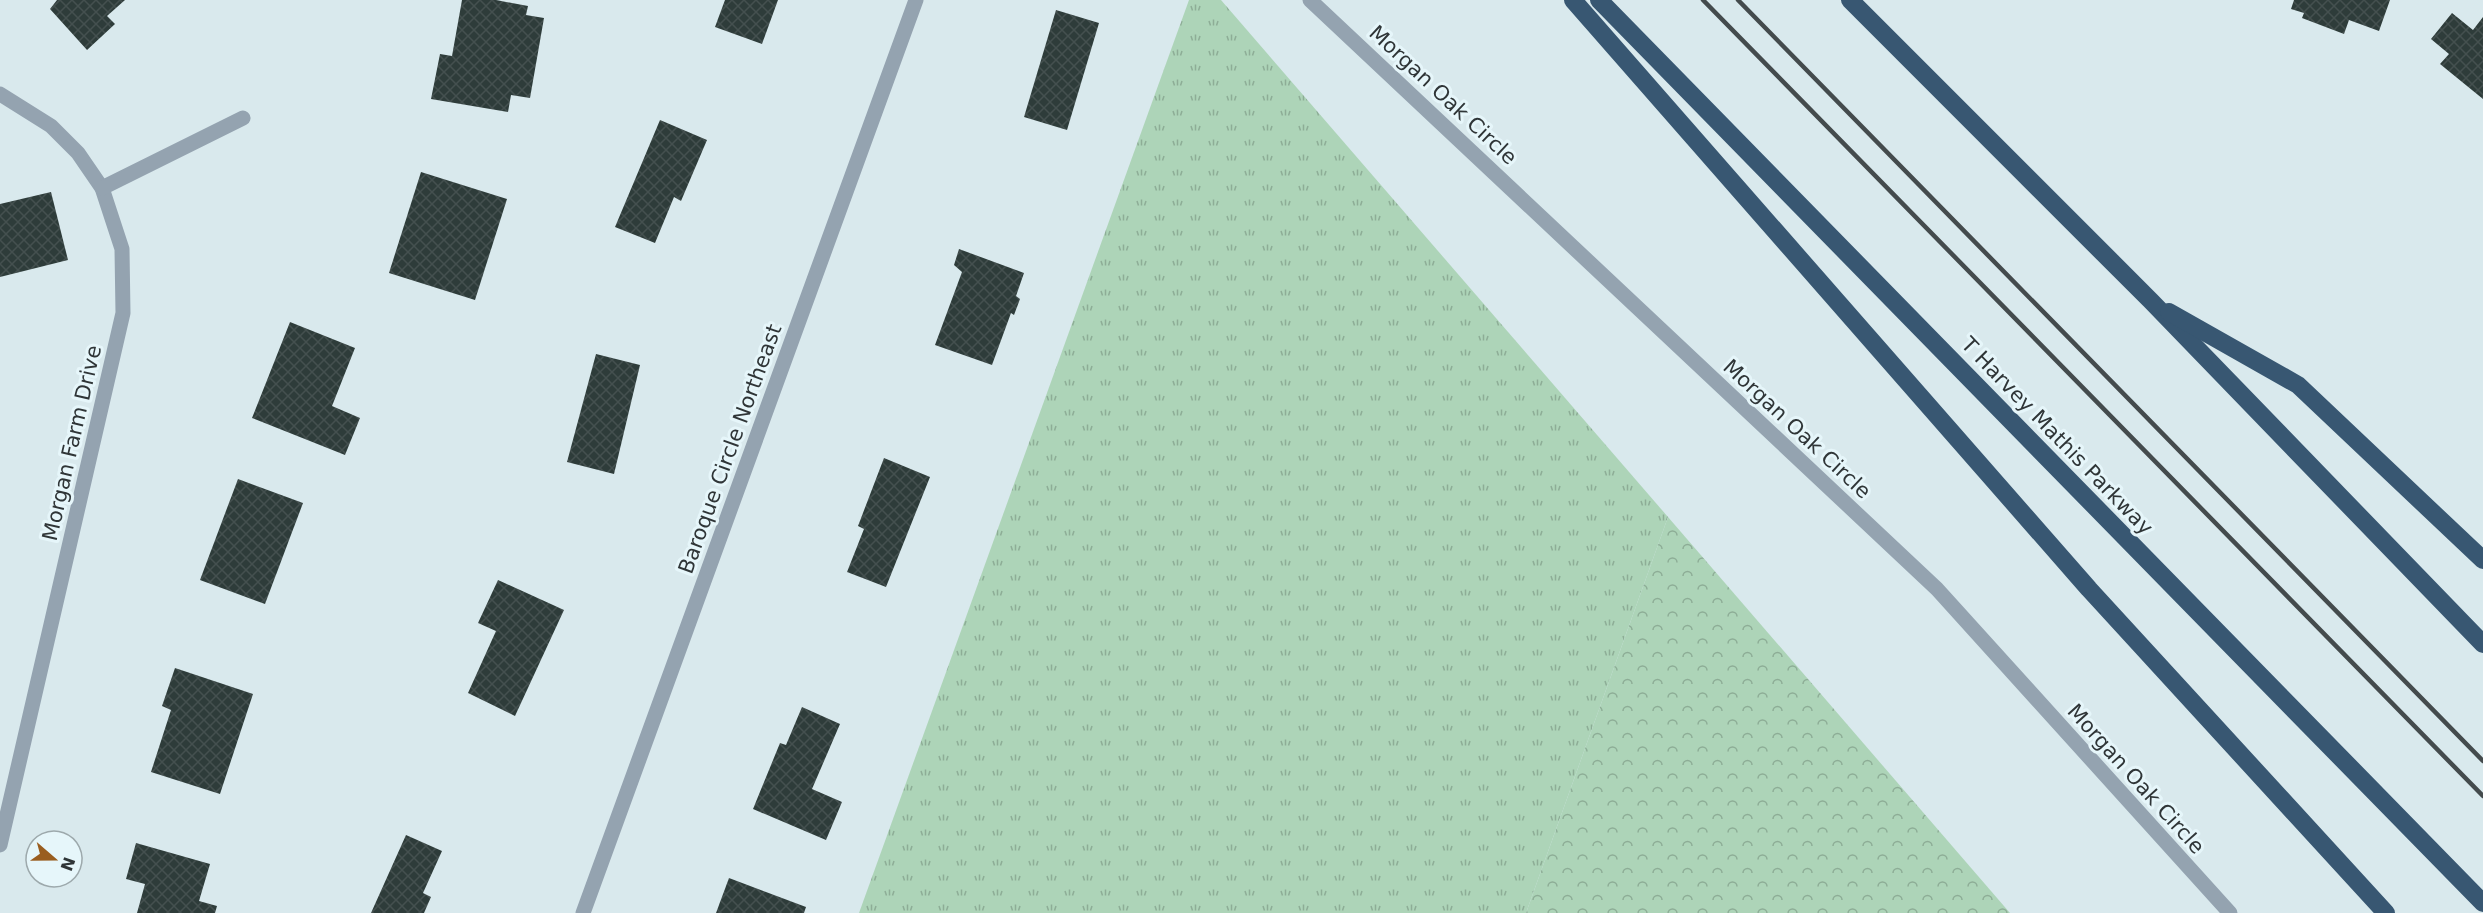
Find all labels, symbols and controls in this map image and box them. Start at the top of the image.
street label: Morgan Oak Circle [1364,21,1522,169]
street label: Baroque Circle Northeast [674,321,786,577]
street label: T Harvey Mathis Parkway [1956,332,2158,540]
street label: Morgan Farm Drive [38,343,106,543]
street label: Morgan Oak Circle [1718,355,1876,503]
street label: Morgan Oak Circle [2063,699,2209,859]
north arrow [24,829,84,889]
text: N [56,854,79,874]

